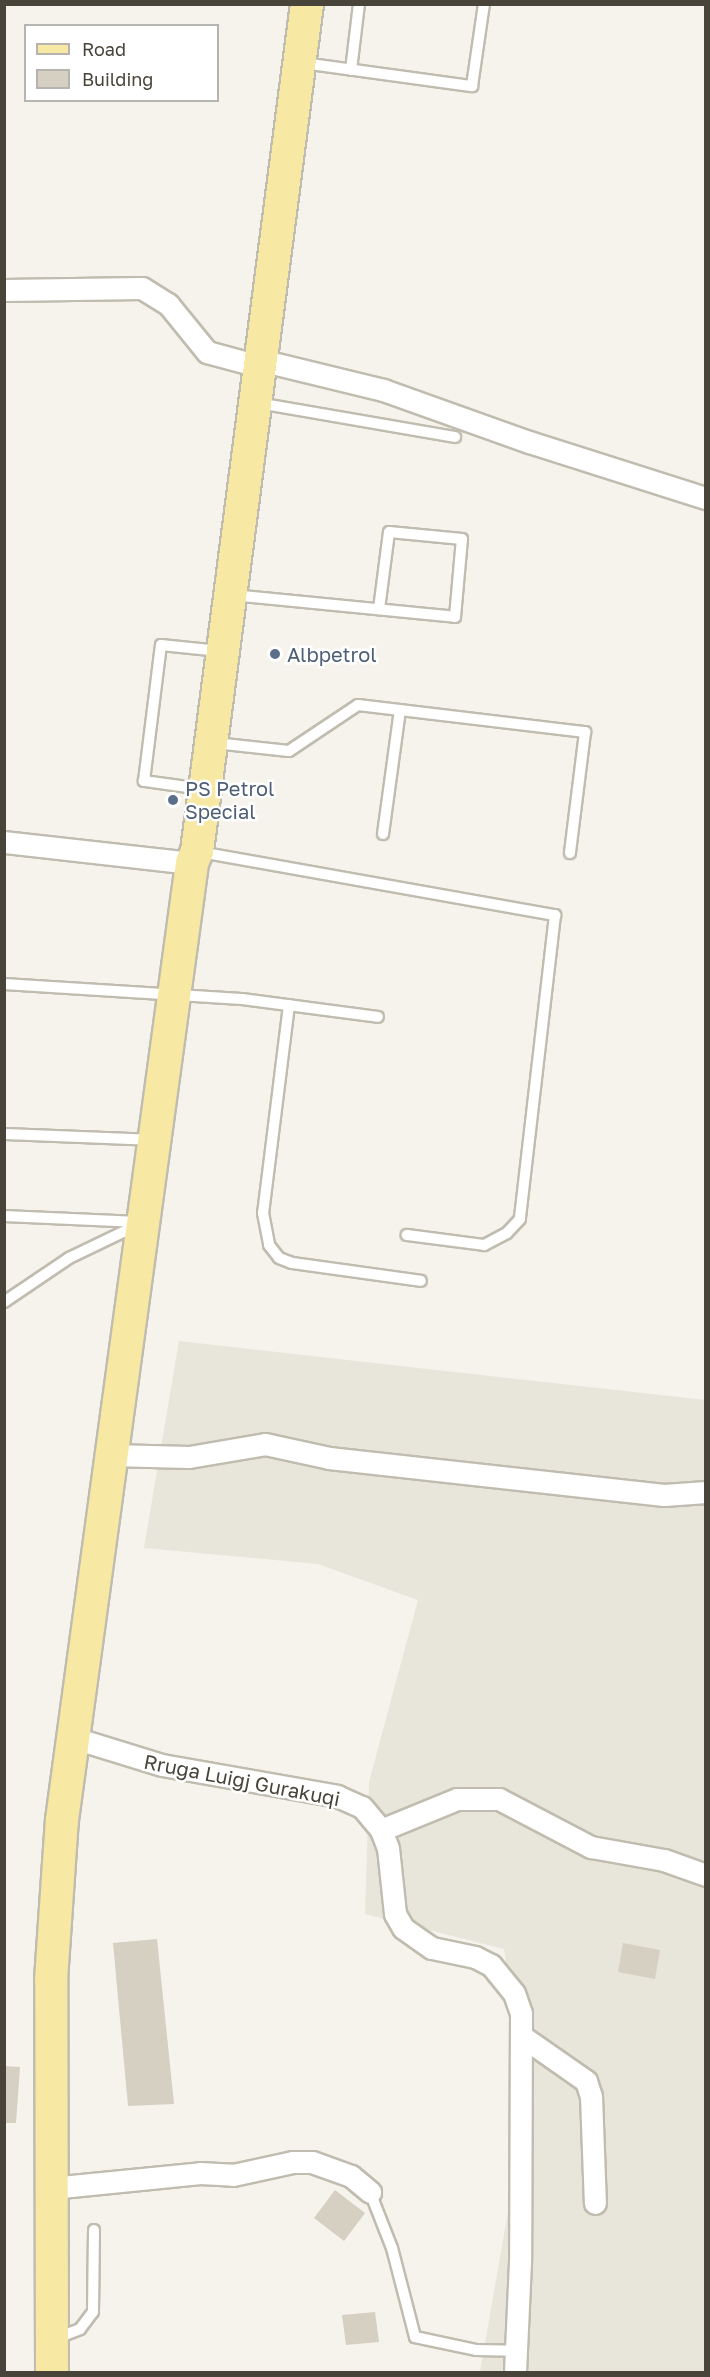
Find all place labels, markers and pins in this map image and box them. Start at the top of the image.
place label: Albpetrol [287,642,377,666]
marker: Albpetrol [268,647,282,661]
place label: PS Petrol Special [185,777,274,824]
marker: PS Petrol Special [166,793,180,807]

